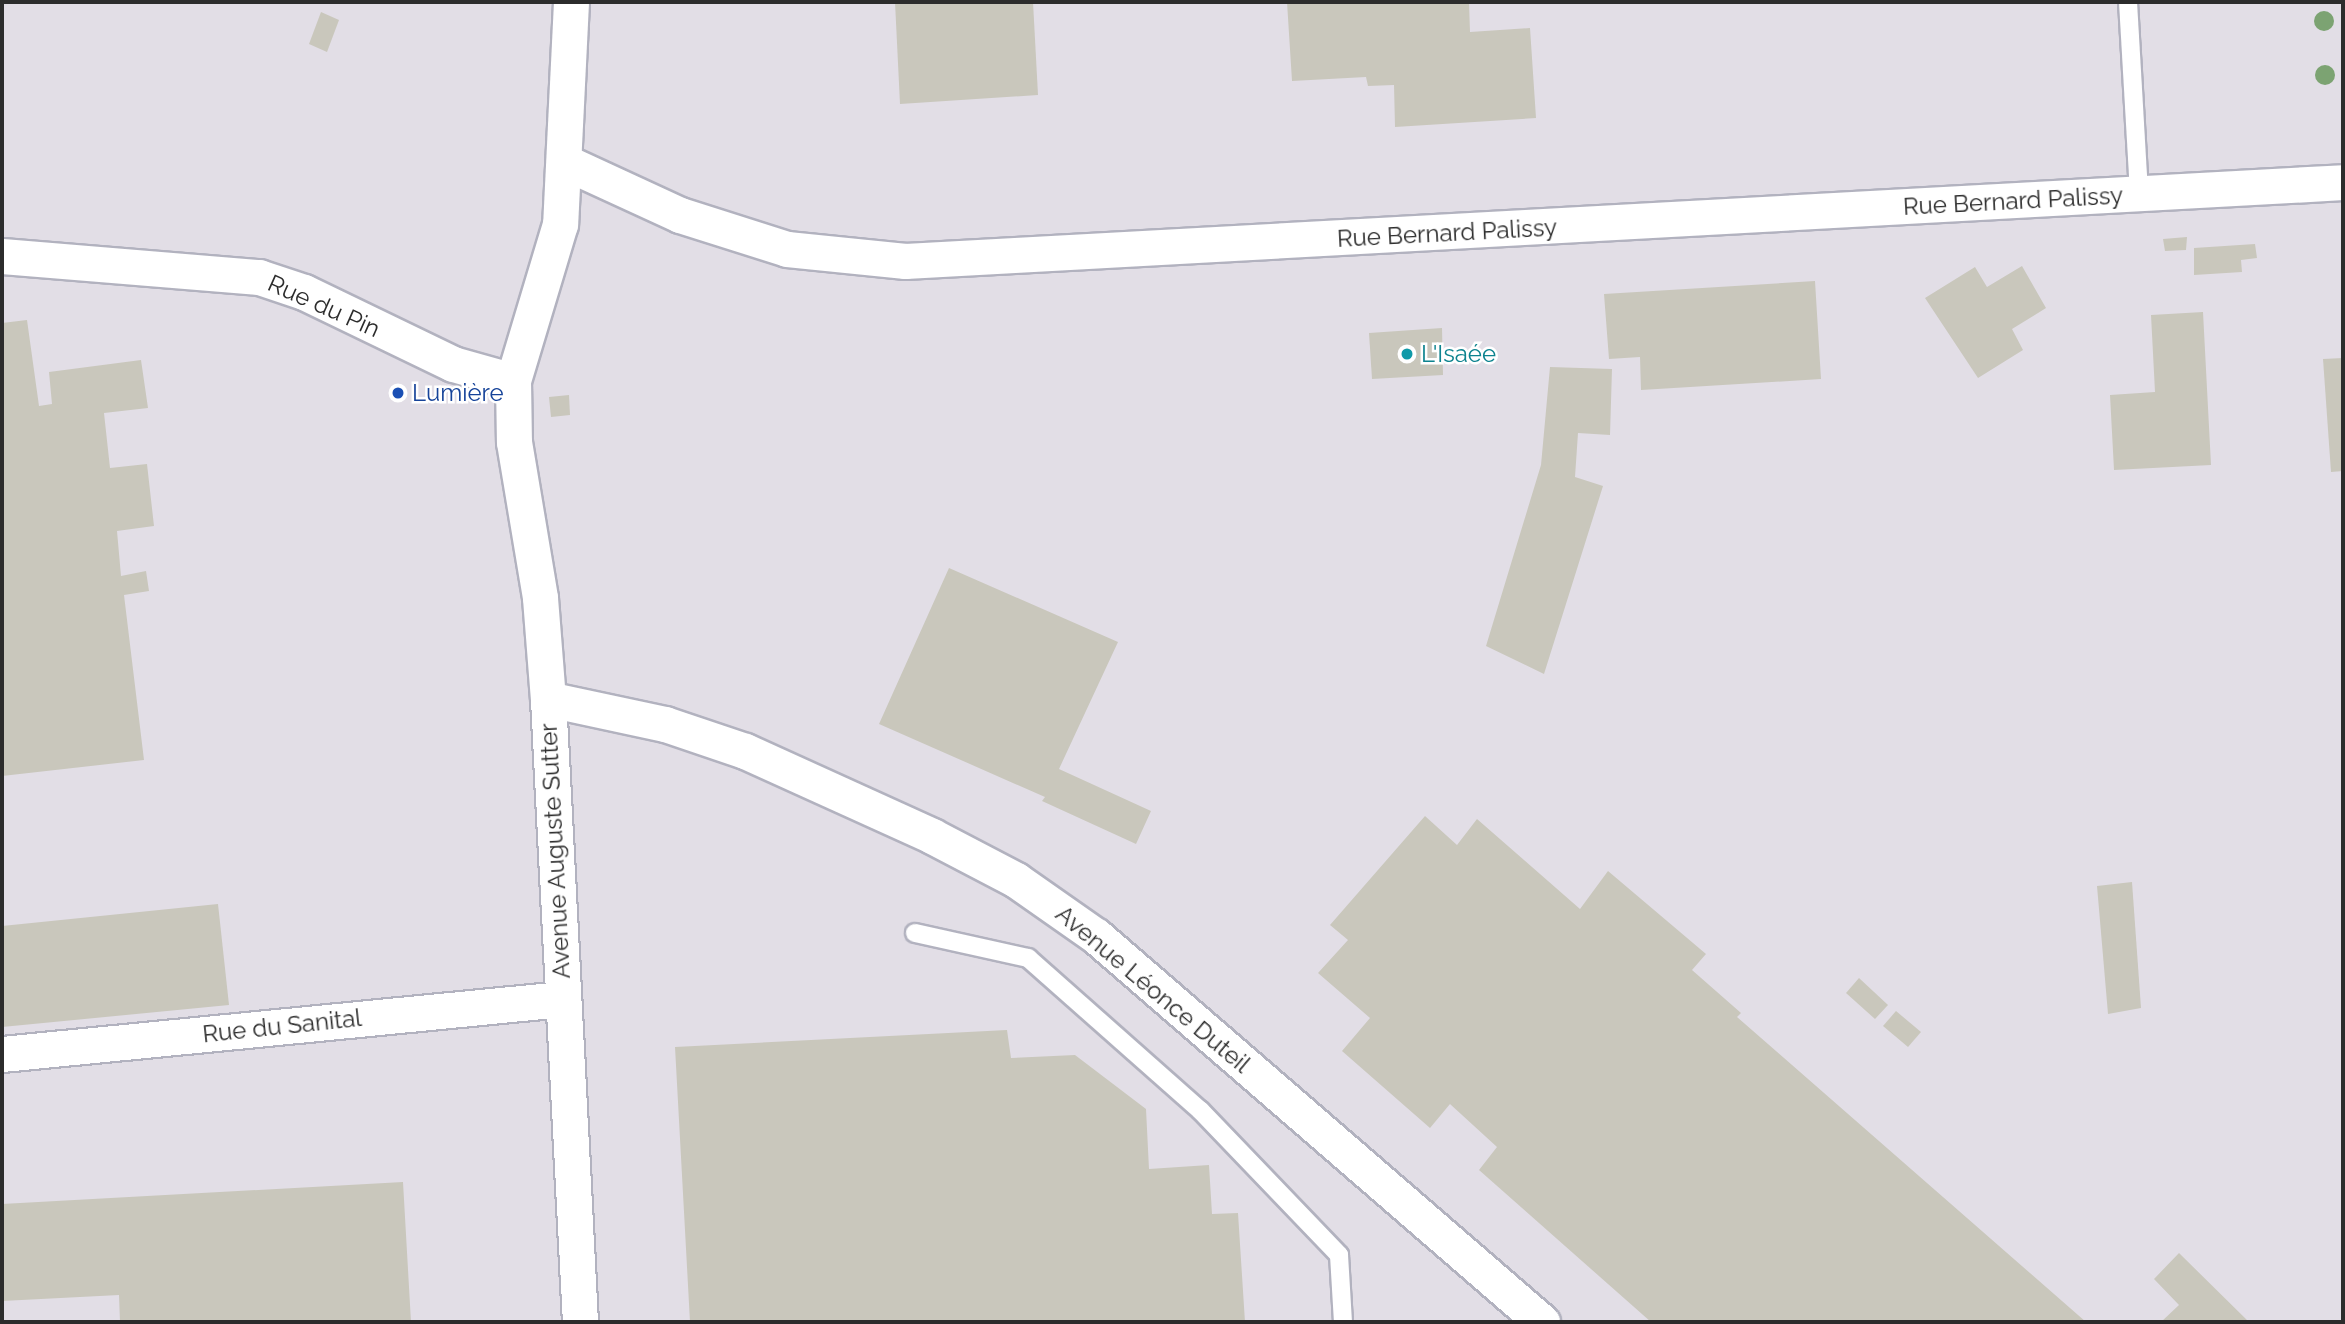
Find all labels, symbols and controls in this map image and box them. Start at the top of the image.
street label: Rue Bernard Palissy [1902,181,2124,221]
street label: Rue Bernard Palissy [1336,213,1558,253]
street label: Rue du Pin [264,269,384,343]
place label: L'Isaée [1421,340,1496,368]
marker: L'Isaée [1399,346,1415,362]
place label: Lumière [412,379,504,407]
marker: Lumière [390,385,406,401]
street label: Avenue Auguste Sutter [534,722,576,980]
street label: Avenue Léonce Duteil [1050,899,1256,1079]
street label: Rue du Sanital [201,1003,363,1049]

